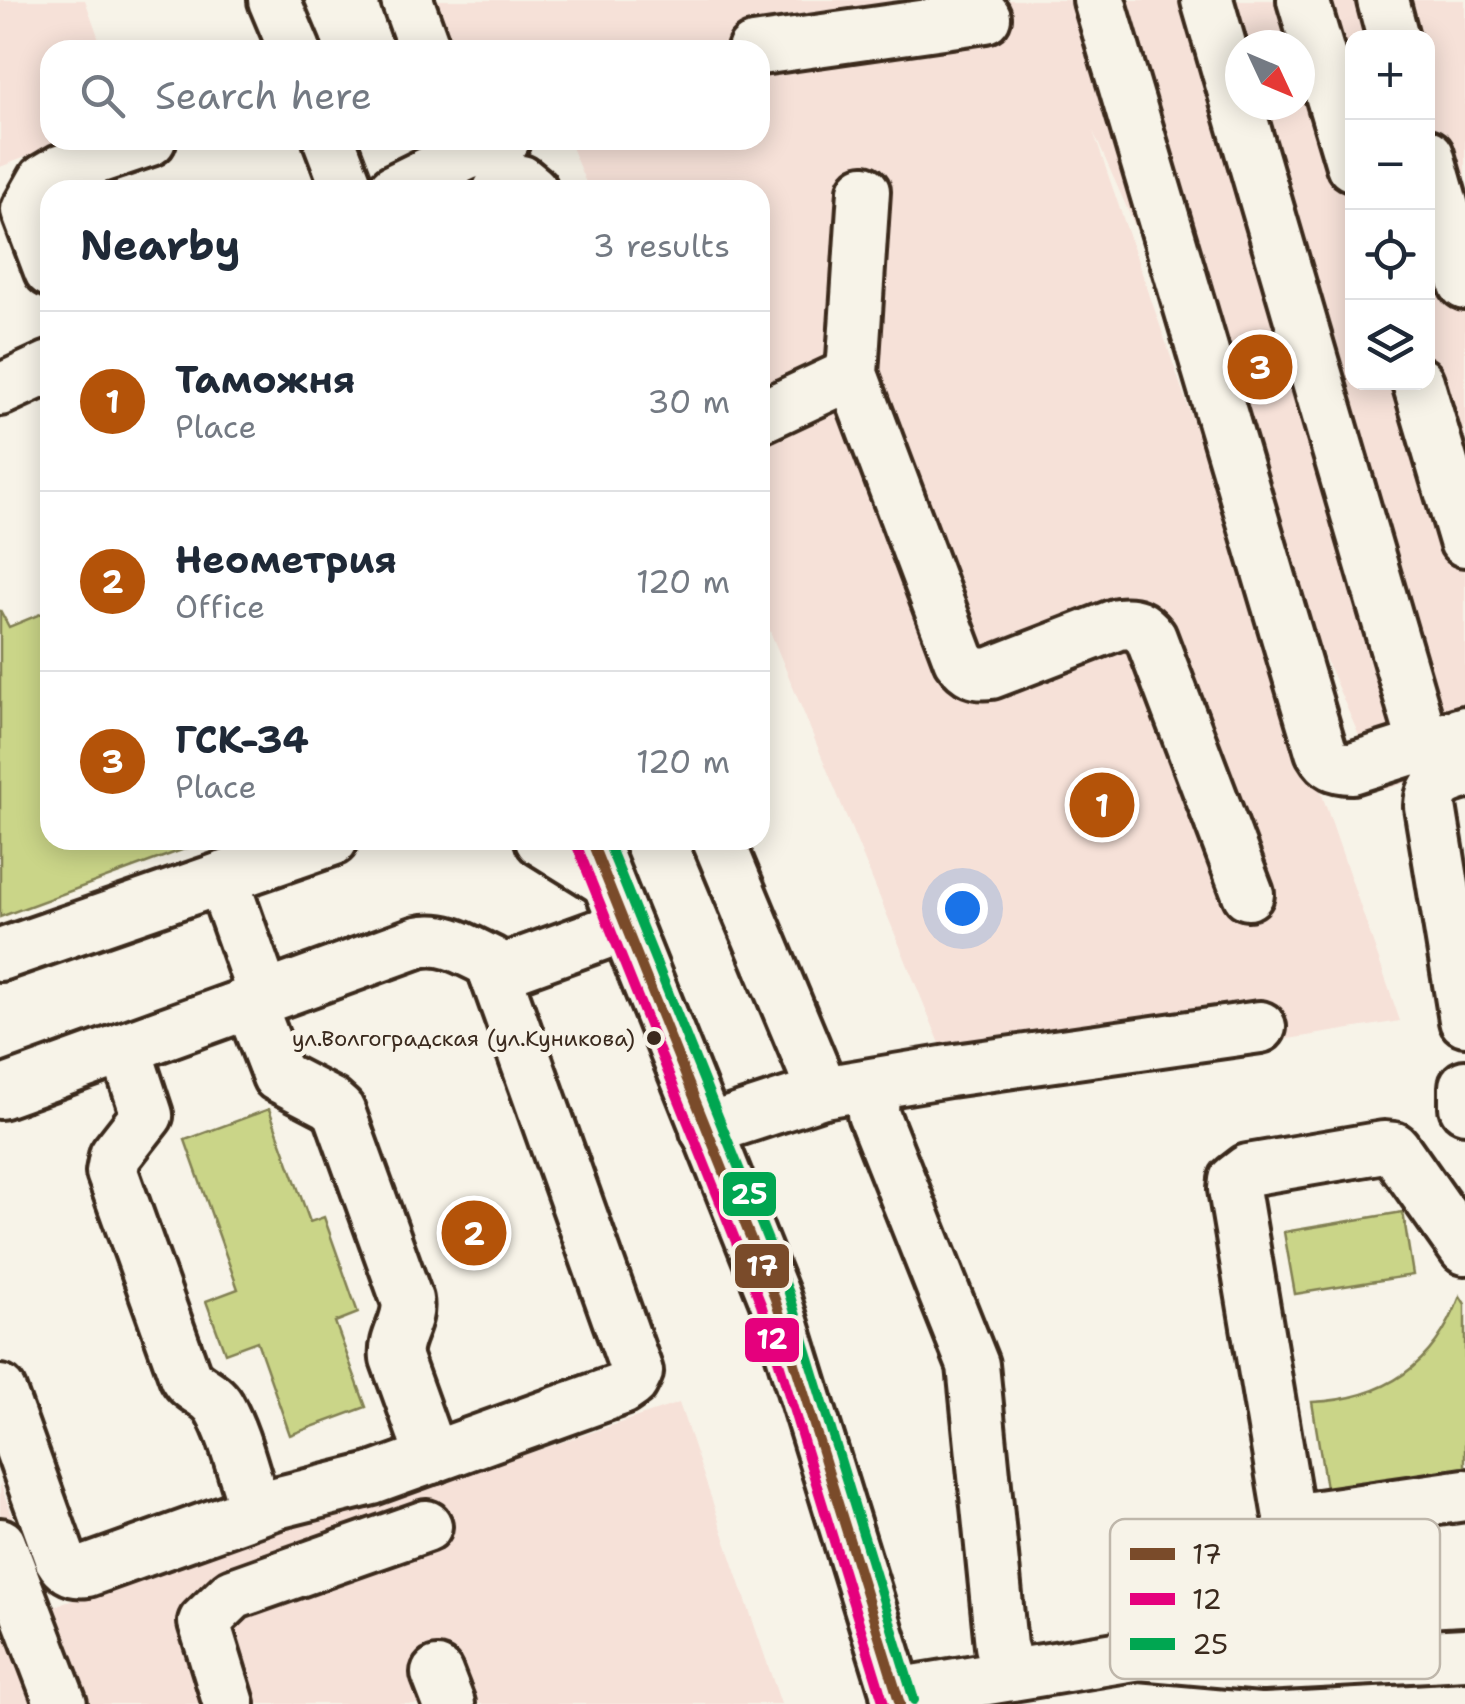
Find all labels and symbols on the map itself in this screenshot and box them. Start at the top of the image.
north arrow [1225,30,1315,120]
pin: 3 [1228,330,1292,404]
pin: 1 [1070,768,1134,842]
your location [937,883,988,934]
place label: ул.Волгоградская (ул.Куникова) [292,1024,635,1053]
marker: ул.Волгоградская (ул.Куникова) [644,1028,664,1048]
line badge: 25 [721,1170,778,1218]
text: 25 [731,1175,767,1213]
pin: 2 [442,1196,506,1270]
line badge: 17 [733,1242,791,1290]
text: 17 [746,1247,778,1285]
line badge: 12 [743,1316,801,1364]
text: 12 [756,1320,788,1358]
legend [1110,1519,1440,1679]
text: 17 [1192,1535,1222,1573]
text: 12 [1192,1580,1222,1618]
text: 25 [1192,1625,1228,1663]

